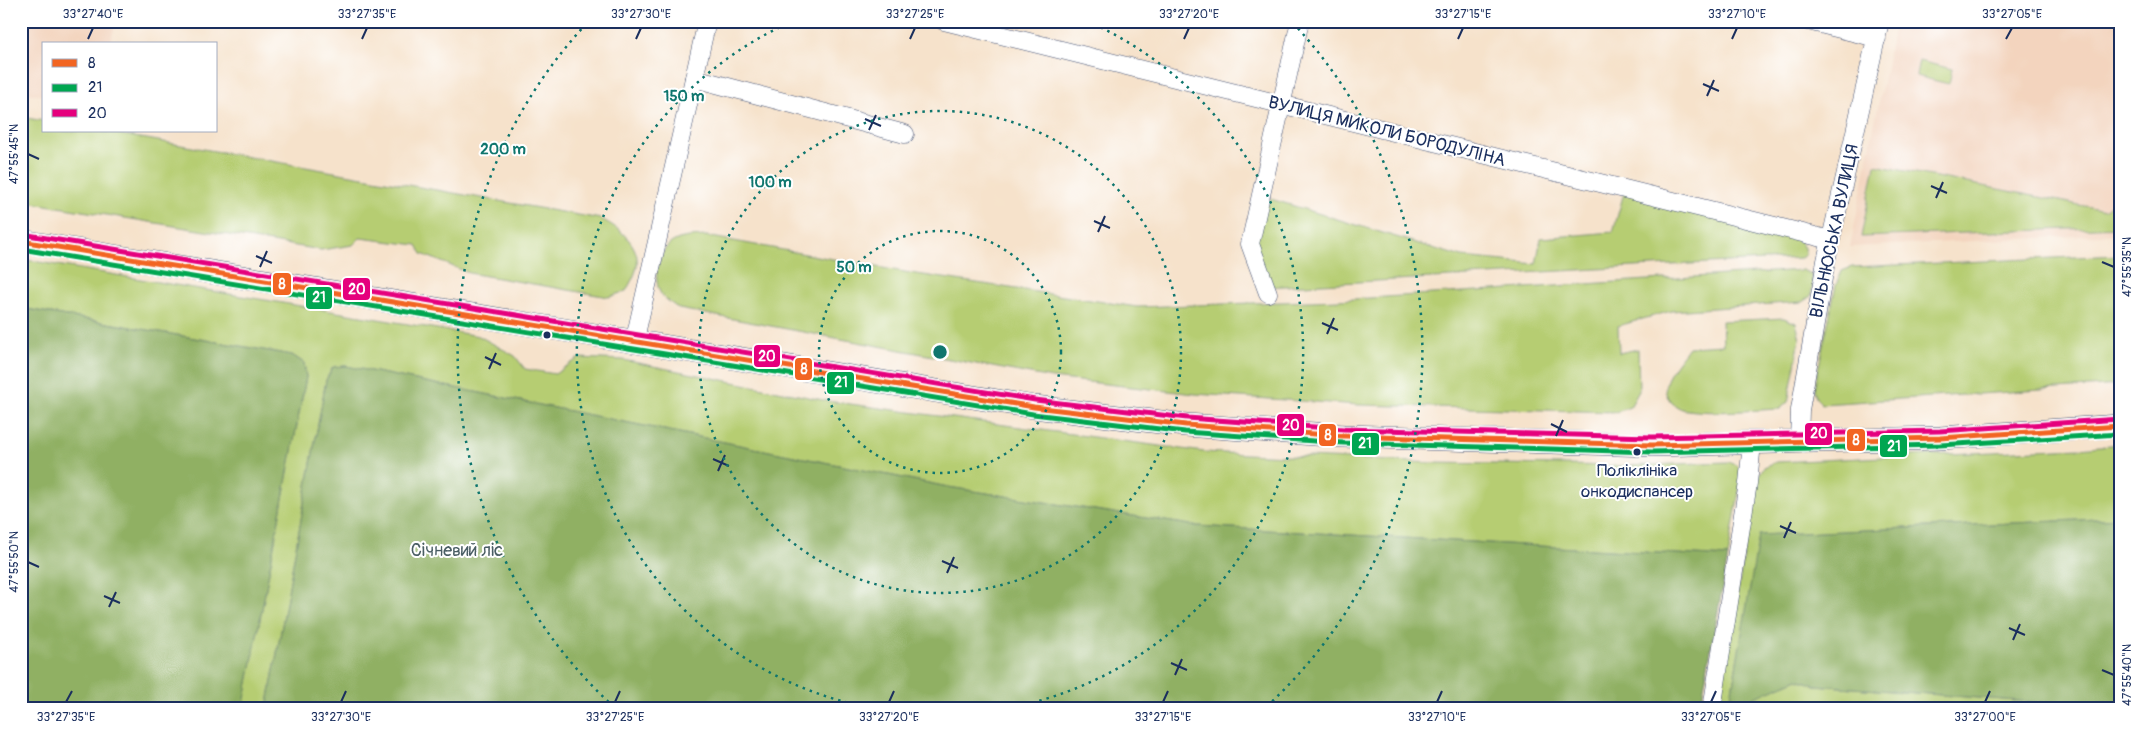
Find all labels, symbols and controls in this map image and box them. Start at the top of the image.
text: 33°27'40"E [63,7,123,22]
text: 33°27'35"E [338,7,396,22]
text: 33°27'30"E [611,7,671,22]
text: 33°27'25"E [886,7,944,22]
text: 33°27'20"E [1159,7,1219,22]
text: 33°27'15"E [1435,7,1491,22]
text: 33°27'10"E [1708,7,1766,22]
text: 33°27'05"E [1982,7,2042,22]
legend [42,42,218,132]
text: 8 [88,54,96,73]
text: 21 [88,78,102,97]
text: 150 m [664,87,704,106]
street label: ВУЛИЦЯ МИКОЛИ БОРОДУЛІНА [1266,91,1508,172]
text: 20 [88,104,107,123]
text: 47°55'45"N [7,124,22,184]
text: 200 m [480,140,526,159]
street label: ВІЛЬНЮСЬКА ВУЛИЦЯ [1805,142,1864,320]
text: 100 m [749,173,791,192]
text: 47°55'35"N [2120,237,2135,297]
text: 50 m [837,258,871,277]
line badge: 8 [272,272,292,296]
text: 8 [278,276,286,293]
line badge: 20 [342,277,371,301]
text: 20 [348,281,366,298]
line badge: 21 [305,286,333,310]
text: 21 [312,289,326,306]
unlabelled marker [542,330,552,340]
centre of rings [931,343,949,361]
line badge: 20 [753,344,781,368]
text: 20 [758,348,776,365]
line badge: 8 [794,357,813,381]
text: 8 [800,361,808,378]
line badge: 21 [826,371,855,395]
text: 21 [834,374,848,391]
line badge: 20 [1276,413,1305,437]
text: 20 [1282,417,1300,434]
line badge: 20 [1804,422,1833,446]
line badge: 8 [1318,423,1337,447]
text: 20 [1810,425,1828,442]
text: 8 [1324,427,1332,444]
line badge: 8 [1846,428,1866,452]
line badge: 21 [1351,432,1380,456]
text: 8 [1852,432,1860,449]
line badge: 21 [1879,434,1908,458]
text: 21 [1358,435,1372,452]
text: 21 [1887,438,1901,455]
marker: Поліклініка онкодиспансер [1632,447,1642,457]
place label: Поліклініка онкодиспансер [1581,460,1693,502]
text: 47°55'50"N [7,531,22,593]
park label: Січневий ліс [411,539,503,562]
text: 47°55'40"N [2120,644,2135,706]
text: 33°27'35"E [37,710,95,725]
text: 33°27'30"E [311,710,371,725]
text: 33°27'25"E [586,710,644,725]
text: 33°27'20"E [859,710,919,725]
text: 33°27'15"E [1135,710,1191,725]
text: 33°27'10"E [1408,710,1466,725]
text: 33°27'05"E [1681,710,1741,725]
text: 33°27'00"E [1954,710,2016,725]

